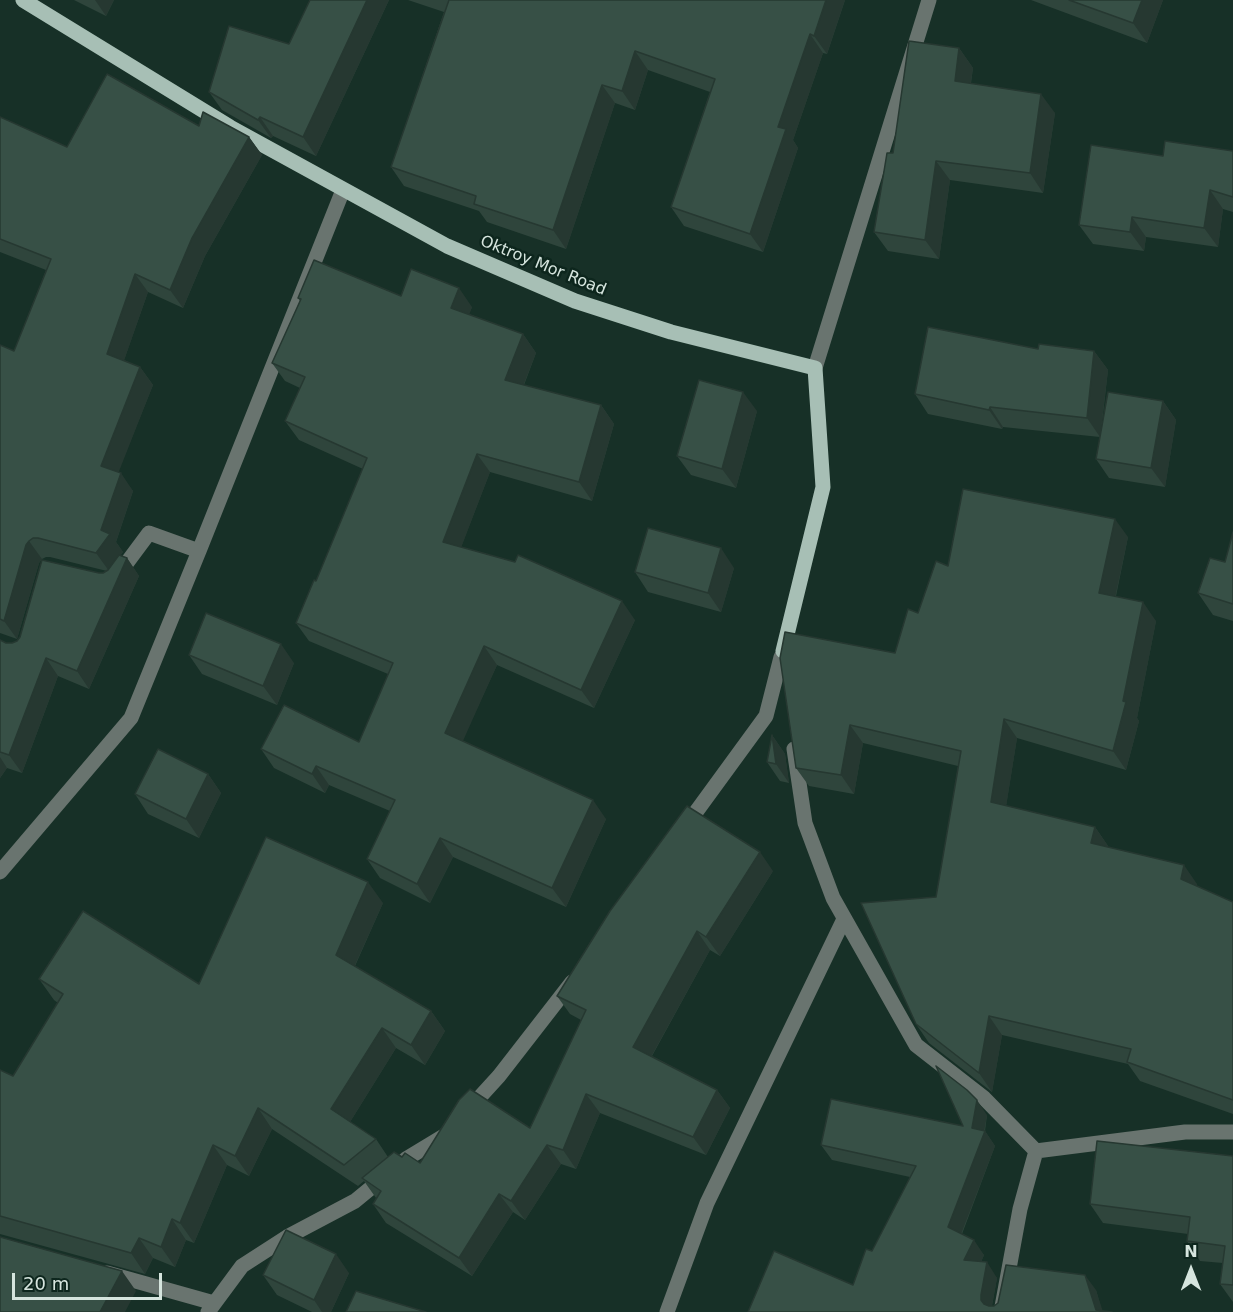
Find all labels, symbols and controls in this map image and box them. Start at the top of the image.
street label: Oktroy Mor Road [477,232,609,300]
north arrow [1161,1240,1221,1300]
text: N [1184,1242,1198,1261]
scale bar [15,1261,165,1299]
text: 20 m [23,1273,69,1294]

